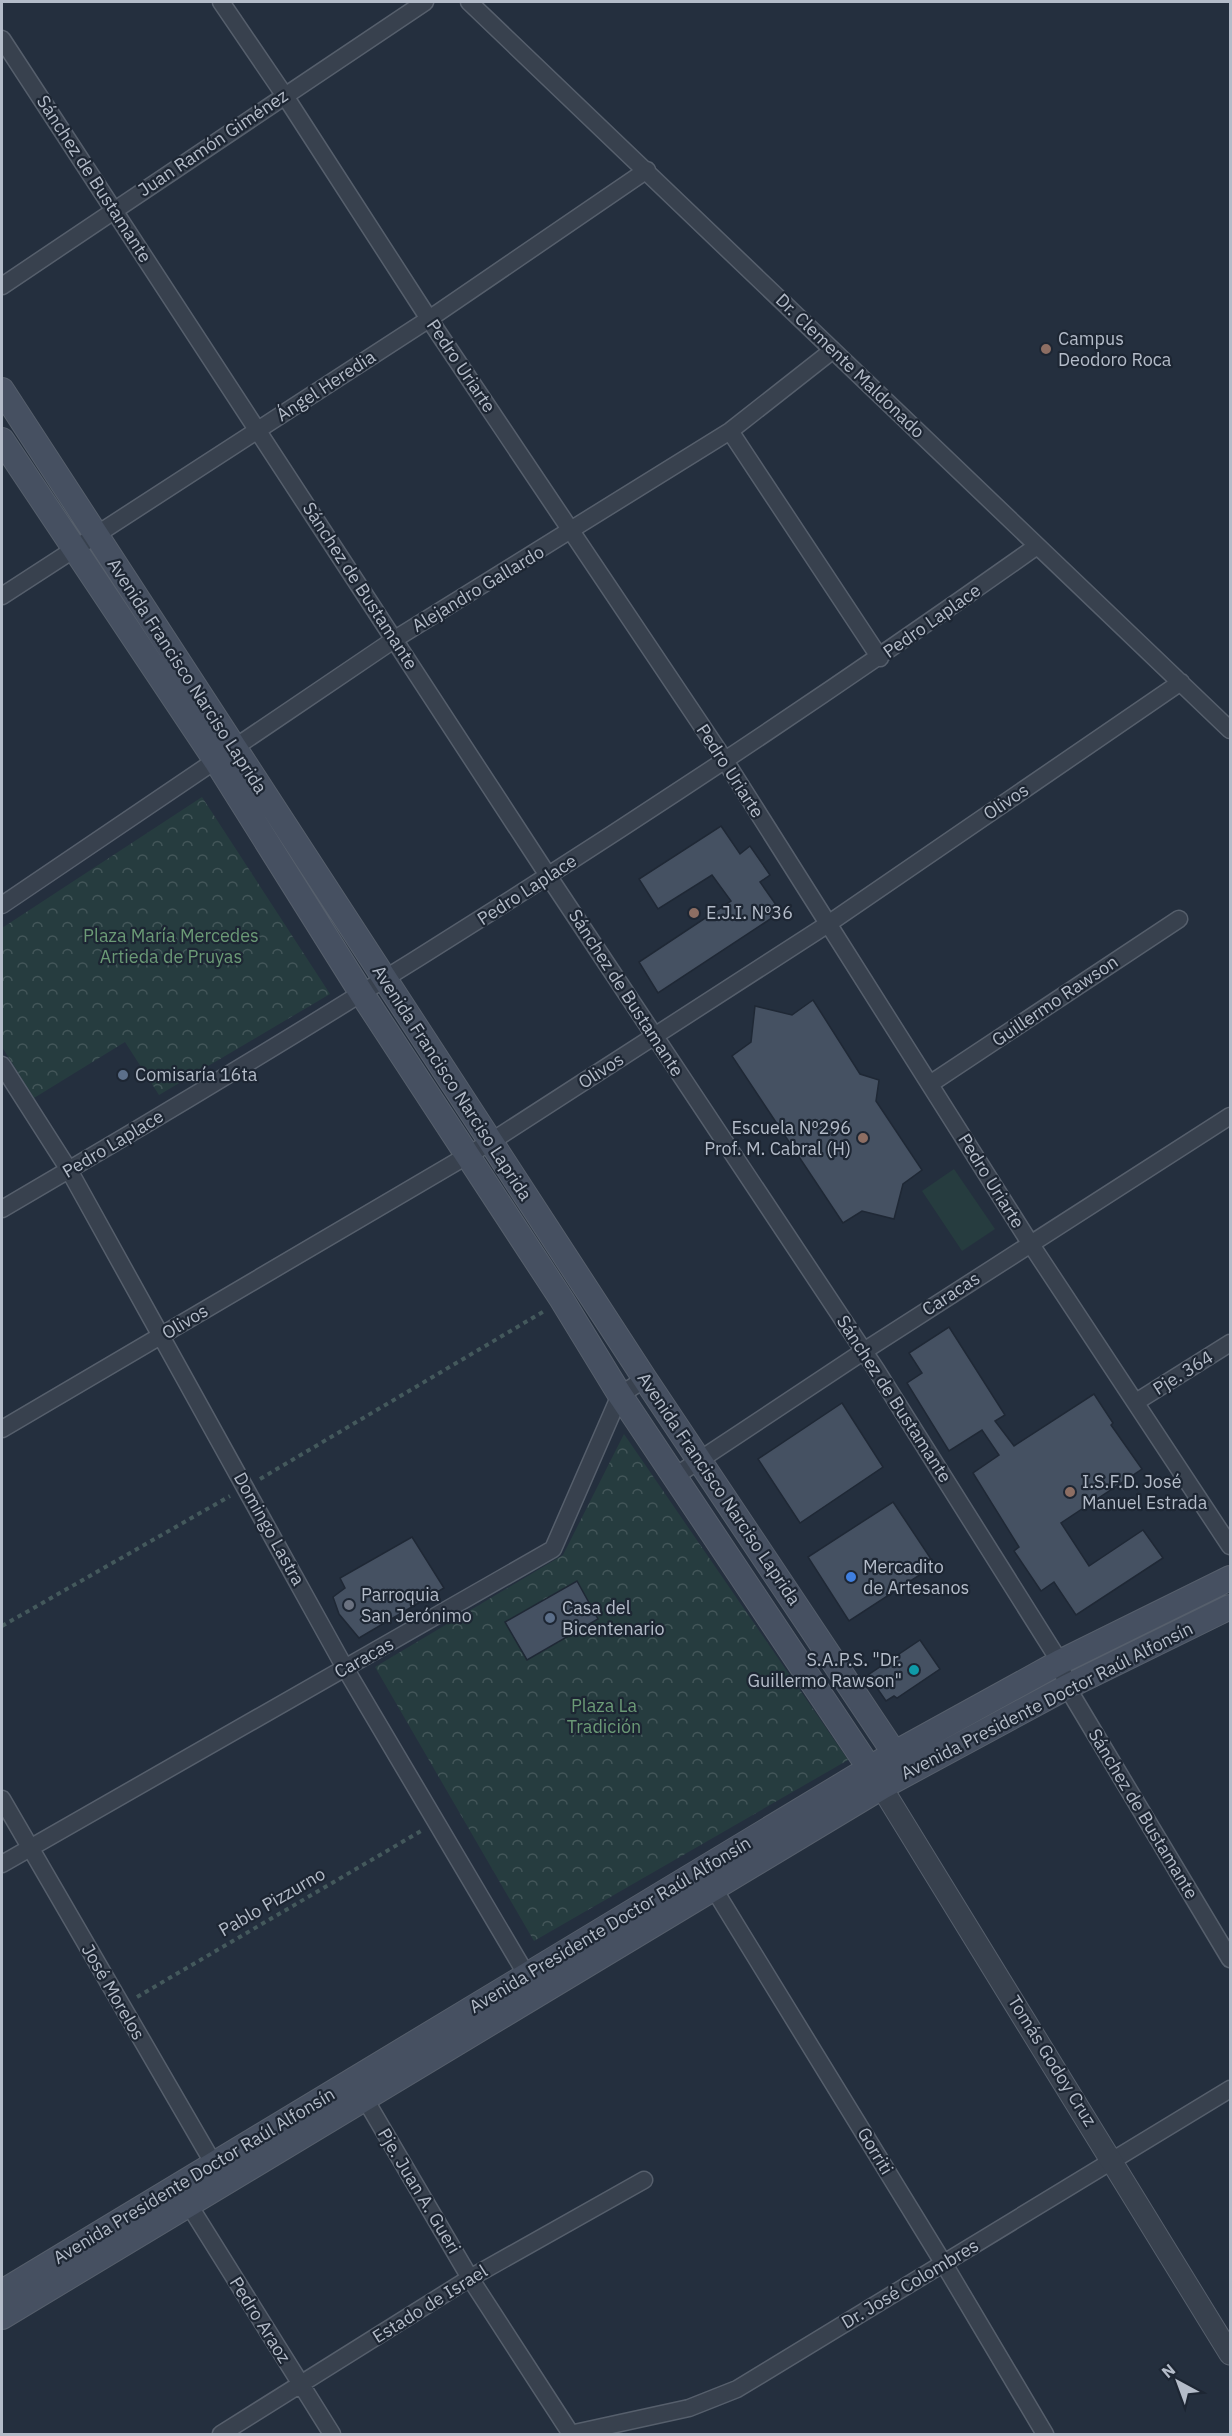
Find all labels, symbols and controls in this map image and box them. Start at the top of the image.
street label: Juan Ramón Giménez [133,84,292,201]
street label: Sánchez de Bustamante [32,91,157,267]
street label: Dr. Clemente Maldonado [771,288,930,443]
street label: Pedro Uriarte [422,315,501,417]
place label: Campus Deodoro Roca [1058,327,1172,371]
marker: Campus Deodoro Roca [1039,342,1053,356]
street label: Ángel Heredia [272,345,380,426]
street label: Sánchez de Bustamante [298,498,423,674]
street label: Alejandro Gallardo [407,540,548,637]
street label: Avenida Francisco Narciso Laprida [103,554,272,798]
street label: Pedro Laplace [878,578,985,663]
street label: Pedro Uriarte [692,719,769,822]
street label: Olivos [979,778,1033,825]
street label: Pedro Laplace [473,849,581,930]
place label: E.J.I. Nº36 [706,901,793,924]
street label: Sánchez de Bustamante [564,905,689,1081]
marker: E.J.I. Nº36 [687,906,701,920]
park label: Plaza María Mercedes Artieda de Pruyas [83,924,259,968]
street label: Guillermo Rawson [987,950,1122,1051]
street label: Avenida Francisco Narciso Laprida [368,961,537,1205]
street label: Olivos [574,1047,628,1094]
place label: Comisaría 16ta [135,1063,258,1086]
marker: Comisaría 16ta [116,1068,130,1082]
street label: Pedro Laplace [58,1104,168,1183]
place label: Escuela Nº296 Prof. M. Cabral (H) [704,1116,851,1160]
street label: Pedro Uriarte [953,1129,1030,1232]
marker: Escuela Nº296 Prof. M. Cabral (H) [856,1131,870,1145]
street label: Caracas [917,1266,984,1321]
street label: Olivos [158,1299,212,1344]
street label: Sánchez de Bustamante [832,1311,957,1487]
street label: Pje. 364 [1148,1345,1217,1400]
street label: Avenida Francisco Narciso Laprida [633,1368,806,1610]
street label: Domingo Lastra [229,1468,310,1590]
place label: I.S.F.D. José Manuel Estrada [1082,1470,1208,1514]
marker: I.S.F.D. José Manuel Estrada [1063,1485,1077,1499]
place label: Mercadito de Artesanos [863,1555,969,1599]
marker: Mercadito de Artesanos [844,1570,858,1584]
place label: Parroquia San Jerónimo [361,1583,472,1627]
place label: Casa del Bicentenario [562,1596,664,1640]
marker: Parroquia San Jerónimo [342,1598,356,1612]
marker: Casa del Bicentenario [543,1611,557,1625]
street label: Avenida Presidente Doctor Raúl Alfonsín [897,1617,1197,1785]
street label: Caracas [330,1632,397,1683]
place label: S.A.P.S. "Dr. Guillermo Rawson" [748,1648,902,1692]
marker: S.A.P.S. "Dr. Guillermo Rawson" [907,1663,921,1677]
park label: Plaza La Tradición [567,1694,641,1738]
street label: Sánchez de Bustamante [1083,1724,1203,1903]
street label: Avenida Presidente Doctor Raúl Alfonsín [465,1831,755,2018]
street label: Pablo Pizzurno [214,1862,329,1941]
street label: José Morelos [77,1940,150,2044]
street label: Tomás Godoy Cruz [1003,1991,1102,2130]
street label: Avenida Presidente Doctor Raúl Alfonsín [49,2082,339,2269]
street label: Gorriti [852,2123,898,2179]
street label: Pje. Juan A. Gueri [373,2124,466,2258]
street label: Dr. José Colombres [837,2234,983,2334]
street label: Estado de Israel [368,2259,492,2348]
street label: Pedro Araoz [225,2272,296,2367]
north arrow [1148,2352,1208,2412]
text: N [1157,2359,1179,2382]

